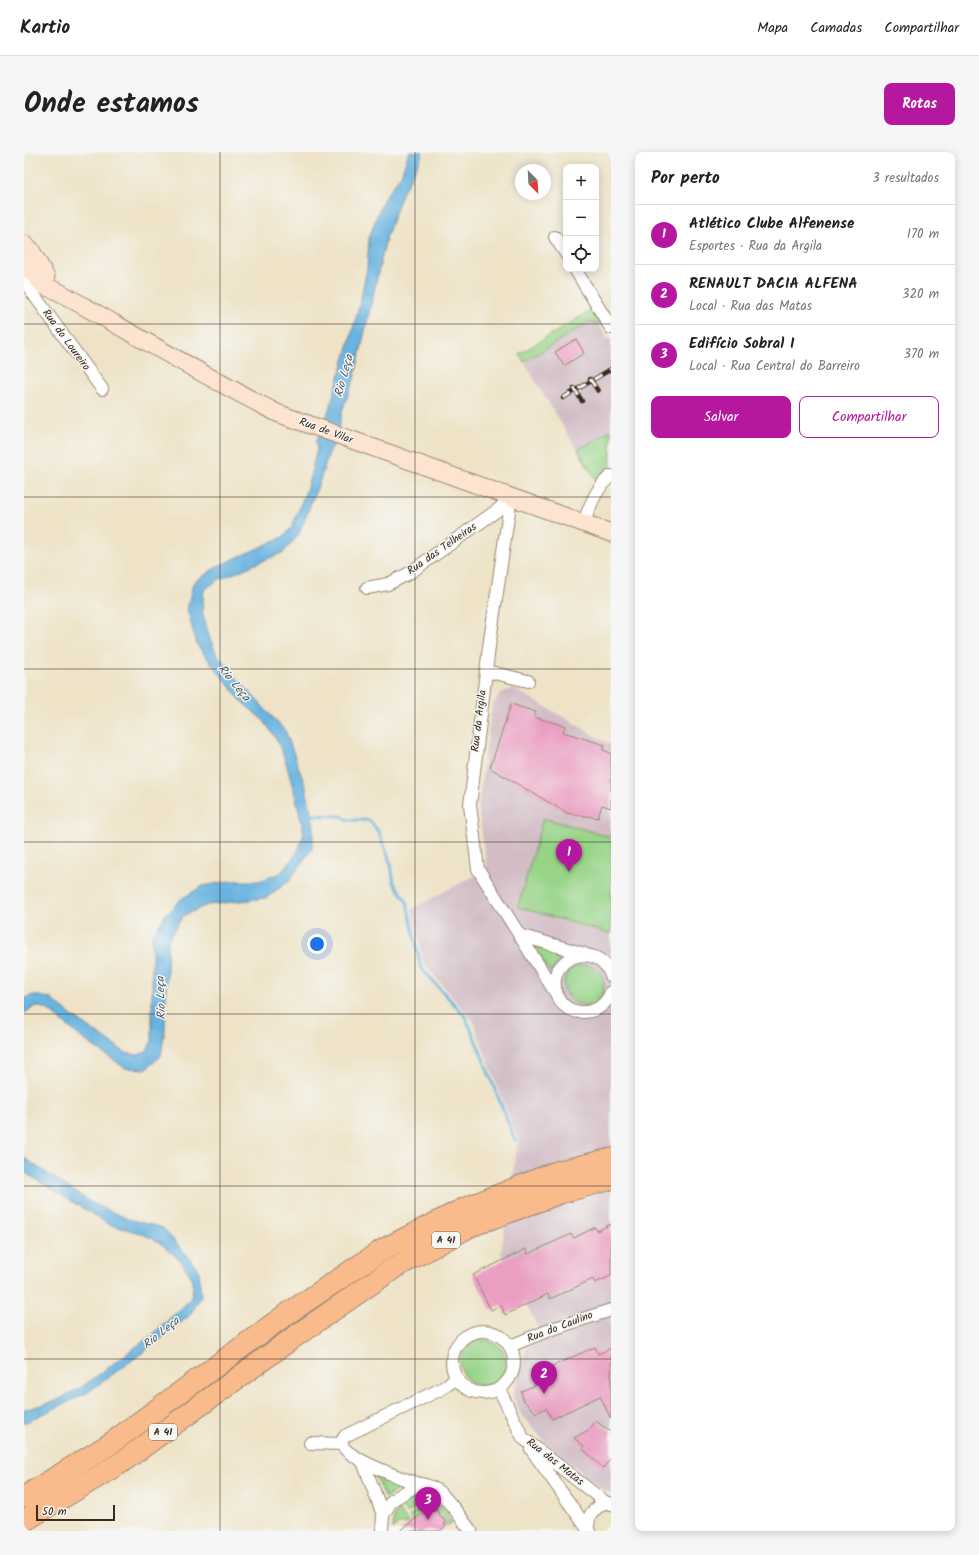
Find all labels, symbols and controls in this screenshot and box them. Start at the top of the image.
text: Kartio [20,13,70,43]
text: Mapa [757,17,788,39]
text: Camadas [810,17,862,39]
text: Compartilhar [884,17,959,39]
text: Onde estamos [24,82,199,127]
button: Rotas [884,83,955,125]
north arrow [515,164,551,200]
map controls [563,164,599,272]
button: + [563,164,599,200]
text: Por perto [651,165,720,192]
text: 3 resultados [872,168,939,189]
button: − [563,200,599,236]
text: Atlético Clube Alfenense [689,212,854,236]
text: 1 [662,224,666,245]
text: 170 m [907,224,939,245]
button: locate [563,236,599,272]
text: Esportes · Rua da Argila [689,236,822,257]
text: RENAULT DACIA ALFENA [689,272,858,296]
text: 2 [660,284,668,305]
text: 320 m [902,284,939,305]
text: Local · Rua das Matas [689,296,812,317]
street label: Rua do Loureiro [37,305,95,375]
text: Edifício Sobral I [689,332,795,356]
text: 3 [660,344,668,365]
text: 370 m [904,344,939,365]
water label: Rio Leça [329,351,359,399]
text: Local · Rua Central do Barreiro [689,356,860,377]
button: Salvar [651,396,791,438]
button: Compartilhar [799,396,939,438]
street label: Rua de Vilar [297,413,357,450]
street label: Rua das Telheiras [403,518,481,580]
water label: Rio Leça [213,660,256,707]
street label: Rua da Argila [466,689,492,753]
pin: 1 [556,839,582,872]
your location [307,934,327,954]
water label: Rio Leça [151,975,171,1020]
road number: A 41 [432,1232,460,1248]
street label: Rua do Caulino [524,1306,596,1348]
water label: Rio Leça [138,1311,185,1354]
pin: 2 [531,1361,557,1394]
road number: A 41 [149,1424,177,1440]
street label: Rua das Matas [522,1434,588,1491]
pin: 3 [415,1487,441,1520]
scale bar [36,1503,115,1522]
text: 50 m [42,1503,67,1521]

